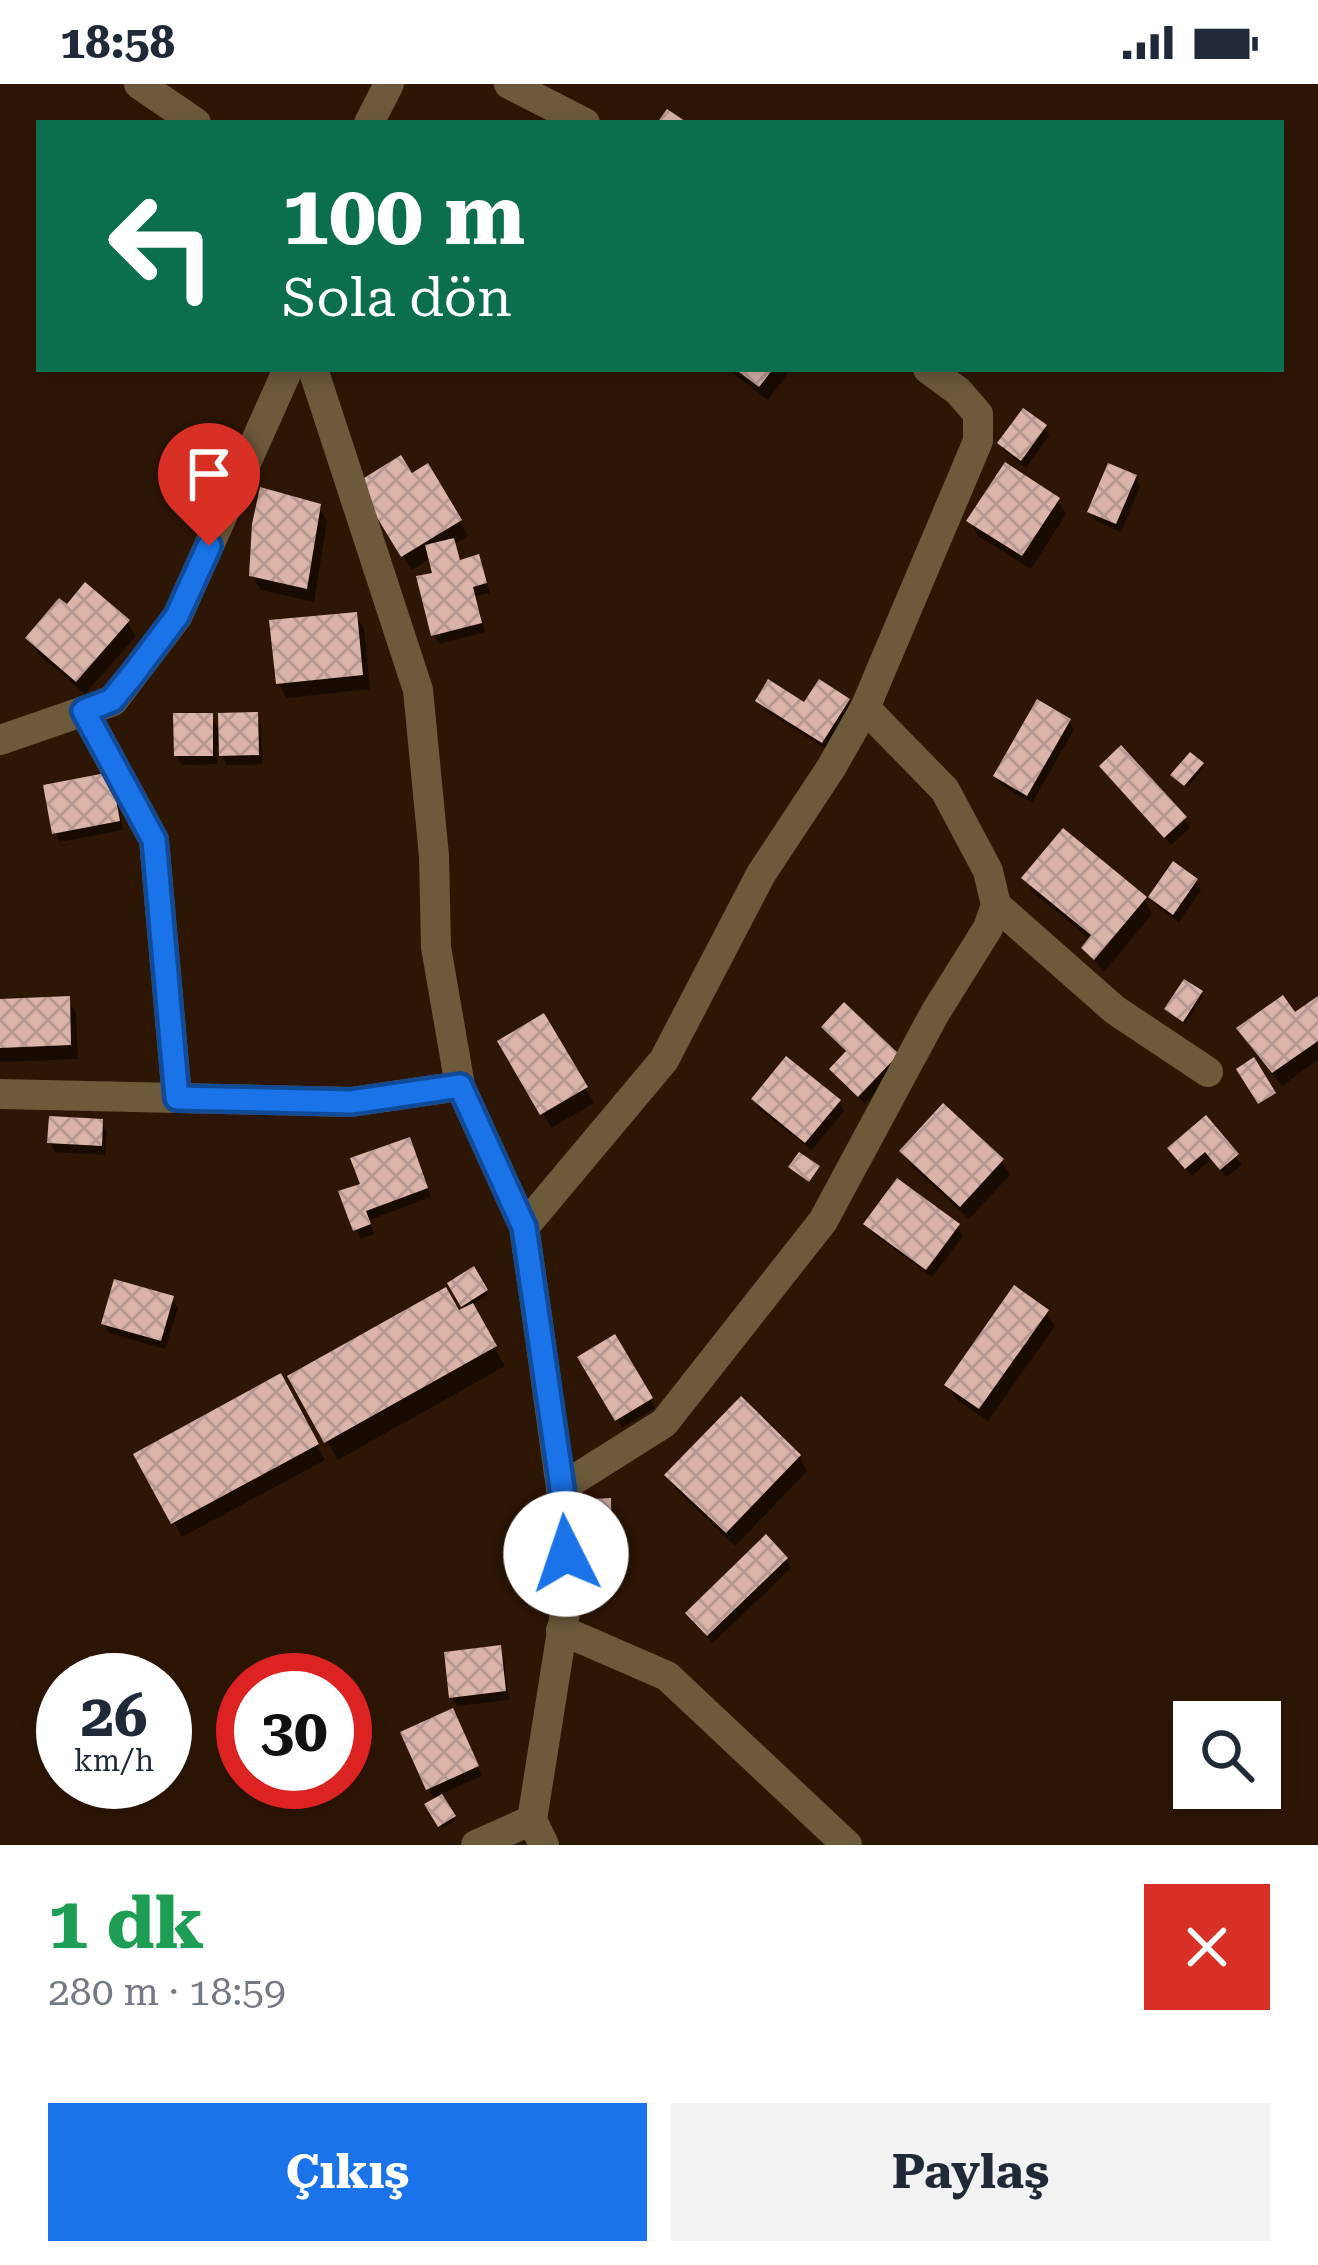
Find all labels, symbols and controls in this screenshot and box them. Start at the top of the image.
text: 18:58 [60,16,175,69]
text: 100 m [282,166,525,264]
icon: left [84,168,240,324]
text: Sola dön [282,266,512,329]
pin [158,423,260,546]
icon: arrive [176,441,242,507]
position arrow [503,1491,629,1617]
speed limit sign: 30 [216,1653,372,1809]
text: 26 [80,1680,148,1751]
map controls [1173,1701,1281,1809]
button: search [1173,1701,1281,1809]
text: km/h [74,1743,154,1778]
text: 1 dk [48,1881,204,1966]
button: close [1144,1884,1270,2010]
text: 280 m · 18:59 [48,1969,286,2015]
button: Çıkış [48,2103,647,2241]
button: Paylaş [671,2103,1270,2241]

